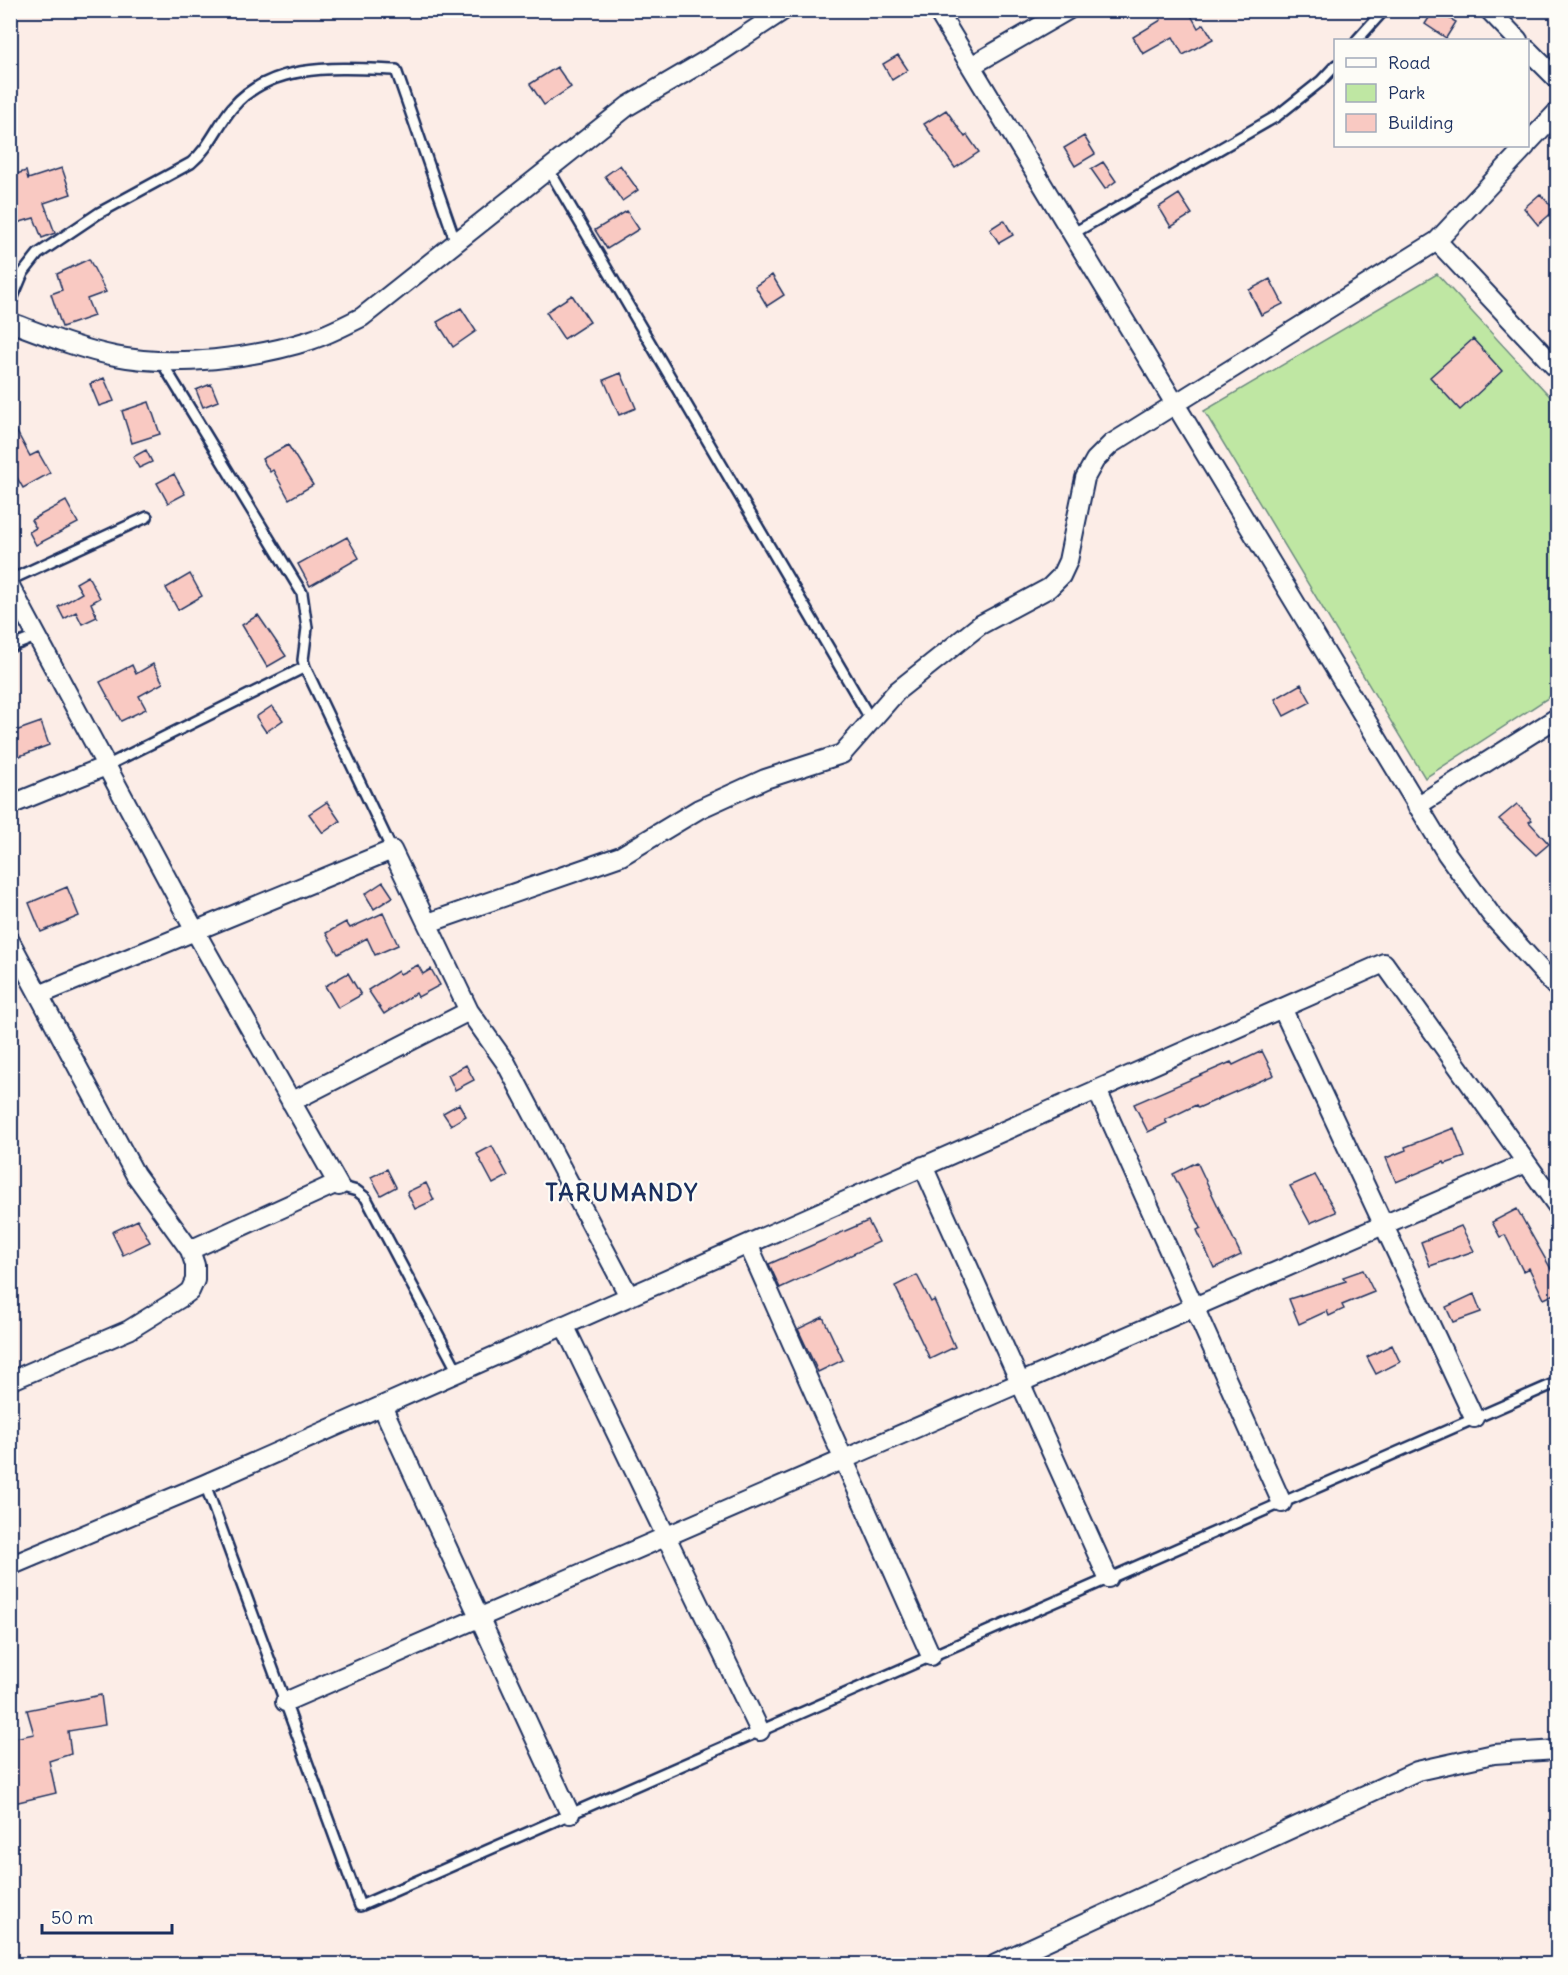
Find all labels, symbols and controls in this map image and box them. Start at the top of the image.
legend [1334,39,1529,147]
text: Road [1388,51,1431,74]
text: Park [1388,81,1425,104]
text: Building [1388,111,1453,134]
district label: TARUMANDY [545,1177,699,1207]
scale bar [42,1897,172,1935]
text: 50 m [51,1906,93,1929]

